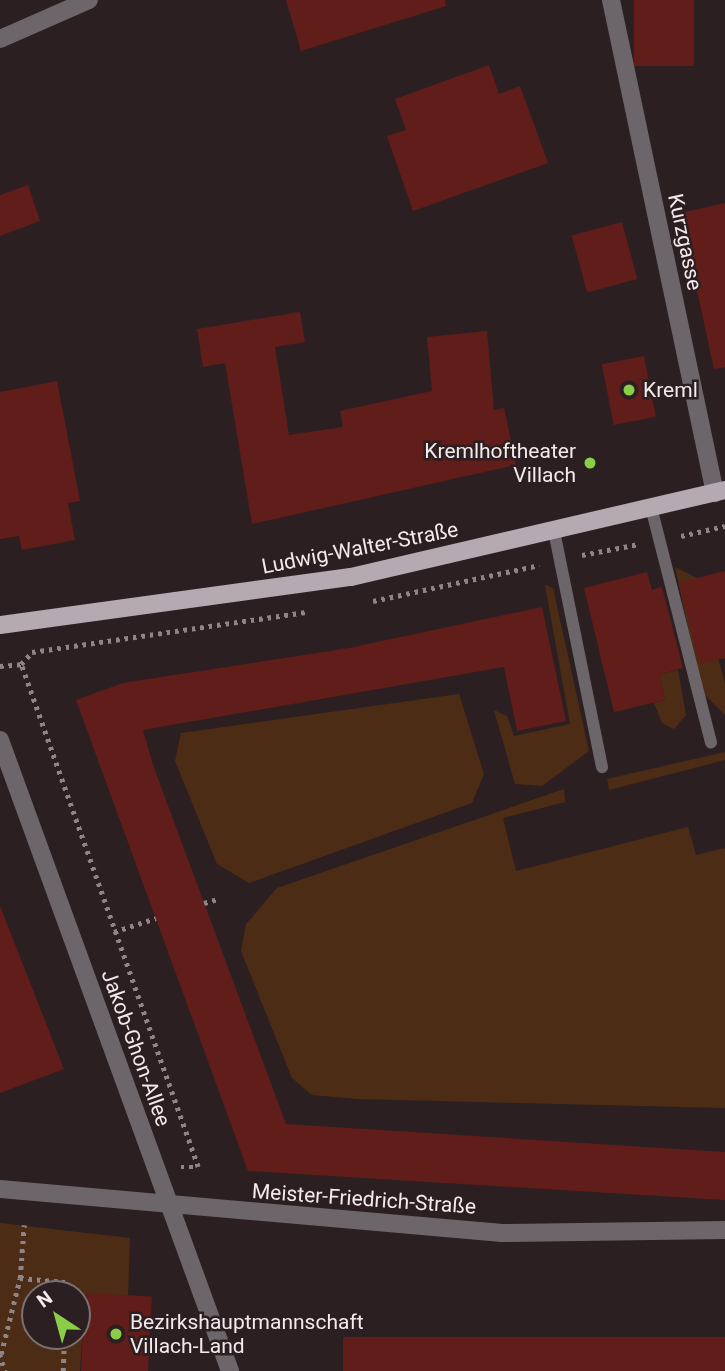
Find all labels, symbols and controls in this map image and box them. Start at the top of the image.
street label: Kurzgasse [662,191,708,293]
place label: Kreml [643,377,698,403]
marker: Kreml [621,382,637,398]
place label: Kremlhoftheater Villach [424,438,576,488]
marker: Kremlhoftheater Villach [582,455,598,471]
street label: Ludwig-Walter-Straße [260,517,460,579]
street label: Jakob-Ghon-Allee [96,966,176,1130]
street label: Meister-Friedrich-Straße [251,1179,477,1219]
north arrow [21,1280,91,1350]
text: N [32,1286,57,1312]
place label: Bezirkshauptmannschaft Villach-Land [130,1309,364,1359]
marker: Bezirkshauptmannschaft Villach-Land [108,1326,124,1342]

